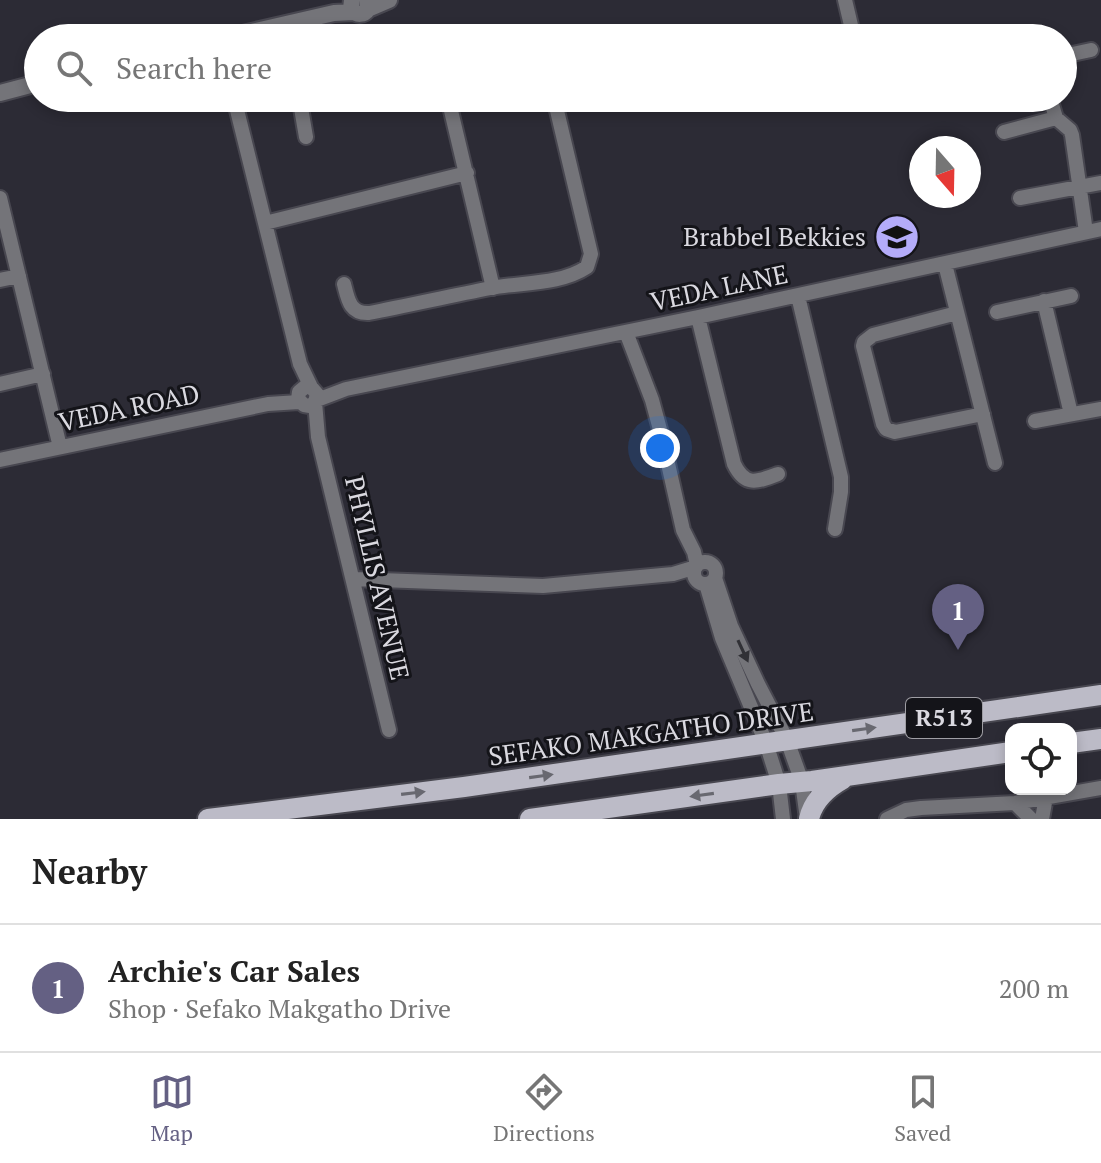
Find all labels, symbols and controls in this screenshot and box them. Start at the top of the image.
search box [24,24,1077,112]
icon: search [52,46,96,90]
text: Search here [116,48,272,88]
north arrow [909,136,981,208]
school or university icon: Brabbel Bekkies [873,213,921,261]
place label: Brabbel Bekkies [683,219,866,253]
street label: VEDA LANE [647,256,791,318]
street label: VEDA ROAD [55,376,202,439]
your location [640,428,680,468]
street label: PHYLLIS AVENUE [338,472,418,683]
pin: 1 [932,584,984,650]
one-way arrow [736,639,749,663]
street label: SEFAKO MAKGATHO DRIVE [486,693,816,773]
road number: R513 [906,698,982,738]
one-way arrow [852,722,877,735]
map controls [1005,723,1077,795]
button: locate [1005,723,1077,795]
one-way arrow [529,769,554,782]
one-way arrow [401,787,426,800]
one-way arrow [689,789,714,802]
text: Nearby [32,849,147,894]
text: Archie's Car Sales [108,951,360,991]
text: 1 [51,971,65,1005]
text: 200 m [999,971,1069,1005]
text: Shop · Sefako Makgatho Drive [108,991,451,1025]
tab: Map [150,1070,194,1147]
tab: Directions [493,1070,595,1147]
tab: Saved [894,1070,951,1147]

